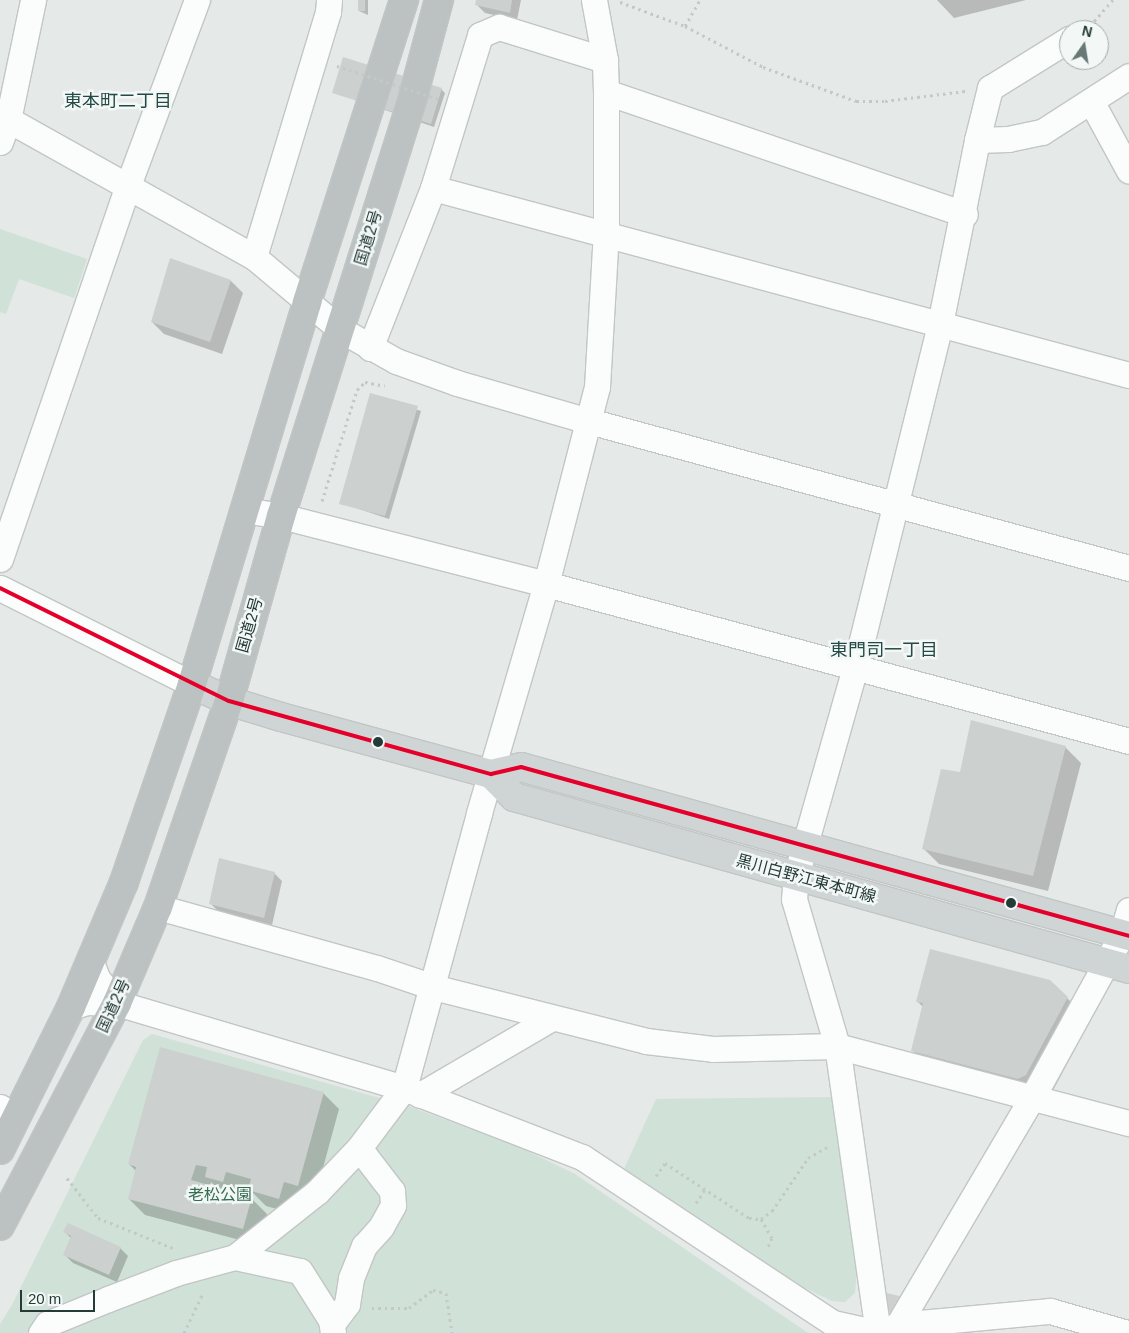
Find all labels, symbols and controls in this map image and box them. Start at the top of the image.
north arrow [1059,20,1109,70]
text: N [1080,22,1094,40]
district label: 東本町二丁目 [64,90,172,112]
street label: 国道2号 [352,208,386,268]
street label: 国道2号 [233,595,267,655]
district label: 東門司一丁目 [830,639,938,661]
unlabelled marker [373,737,383,747]
street label: 黒川白野江東本町線 [734,851,878,907]
unlabelled marker [1006,898,1016,908]
street label: 国道2号 [93,976,135,1036]
park label: 老松公園 [188,1185,252,1205]
scale bar [22,1280,98,1312]
text: 20 m [28,1290,61,1307]

